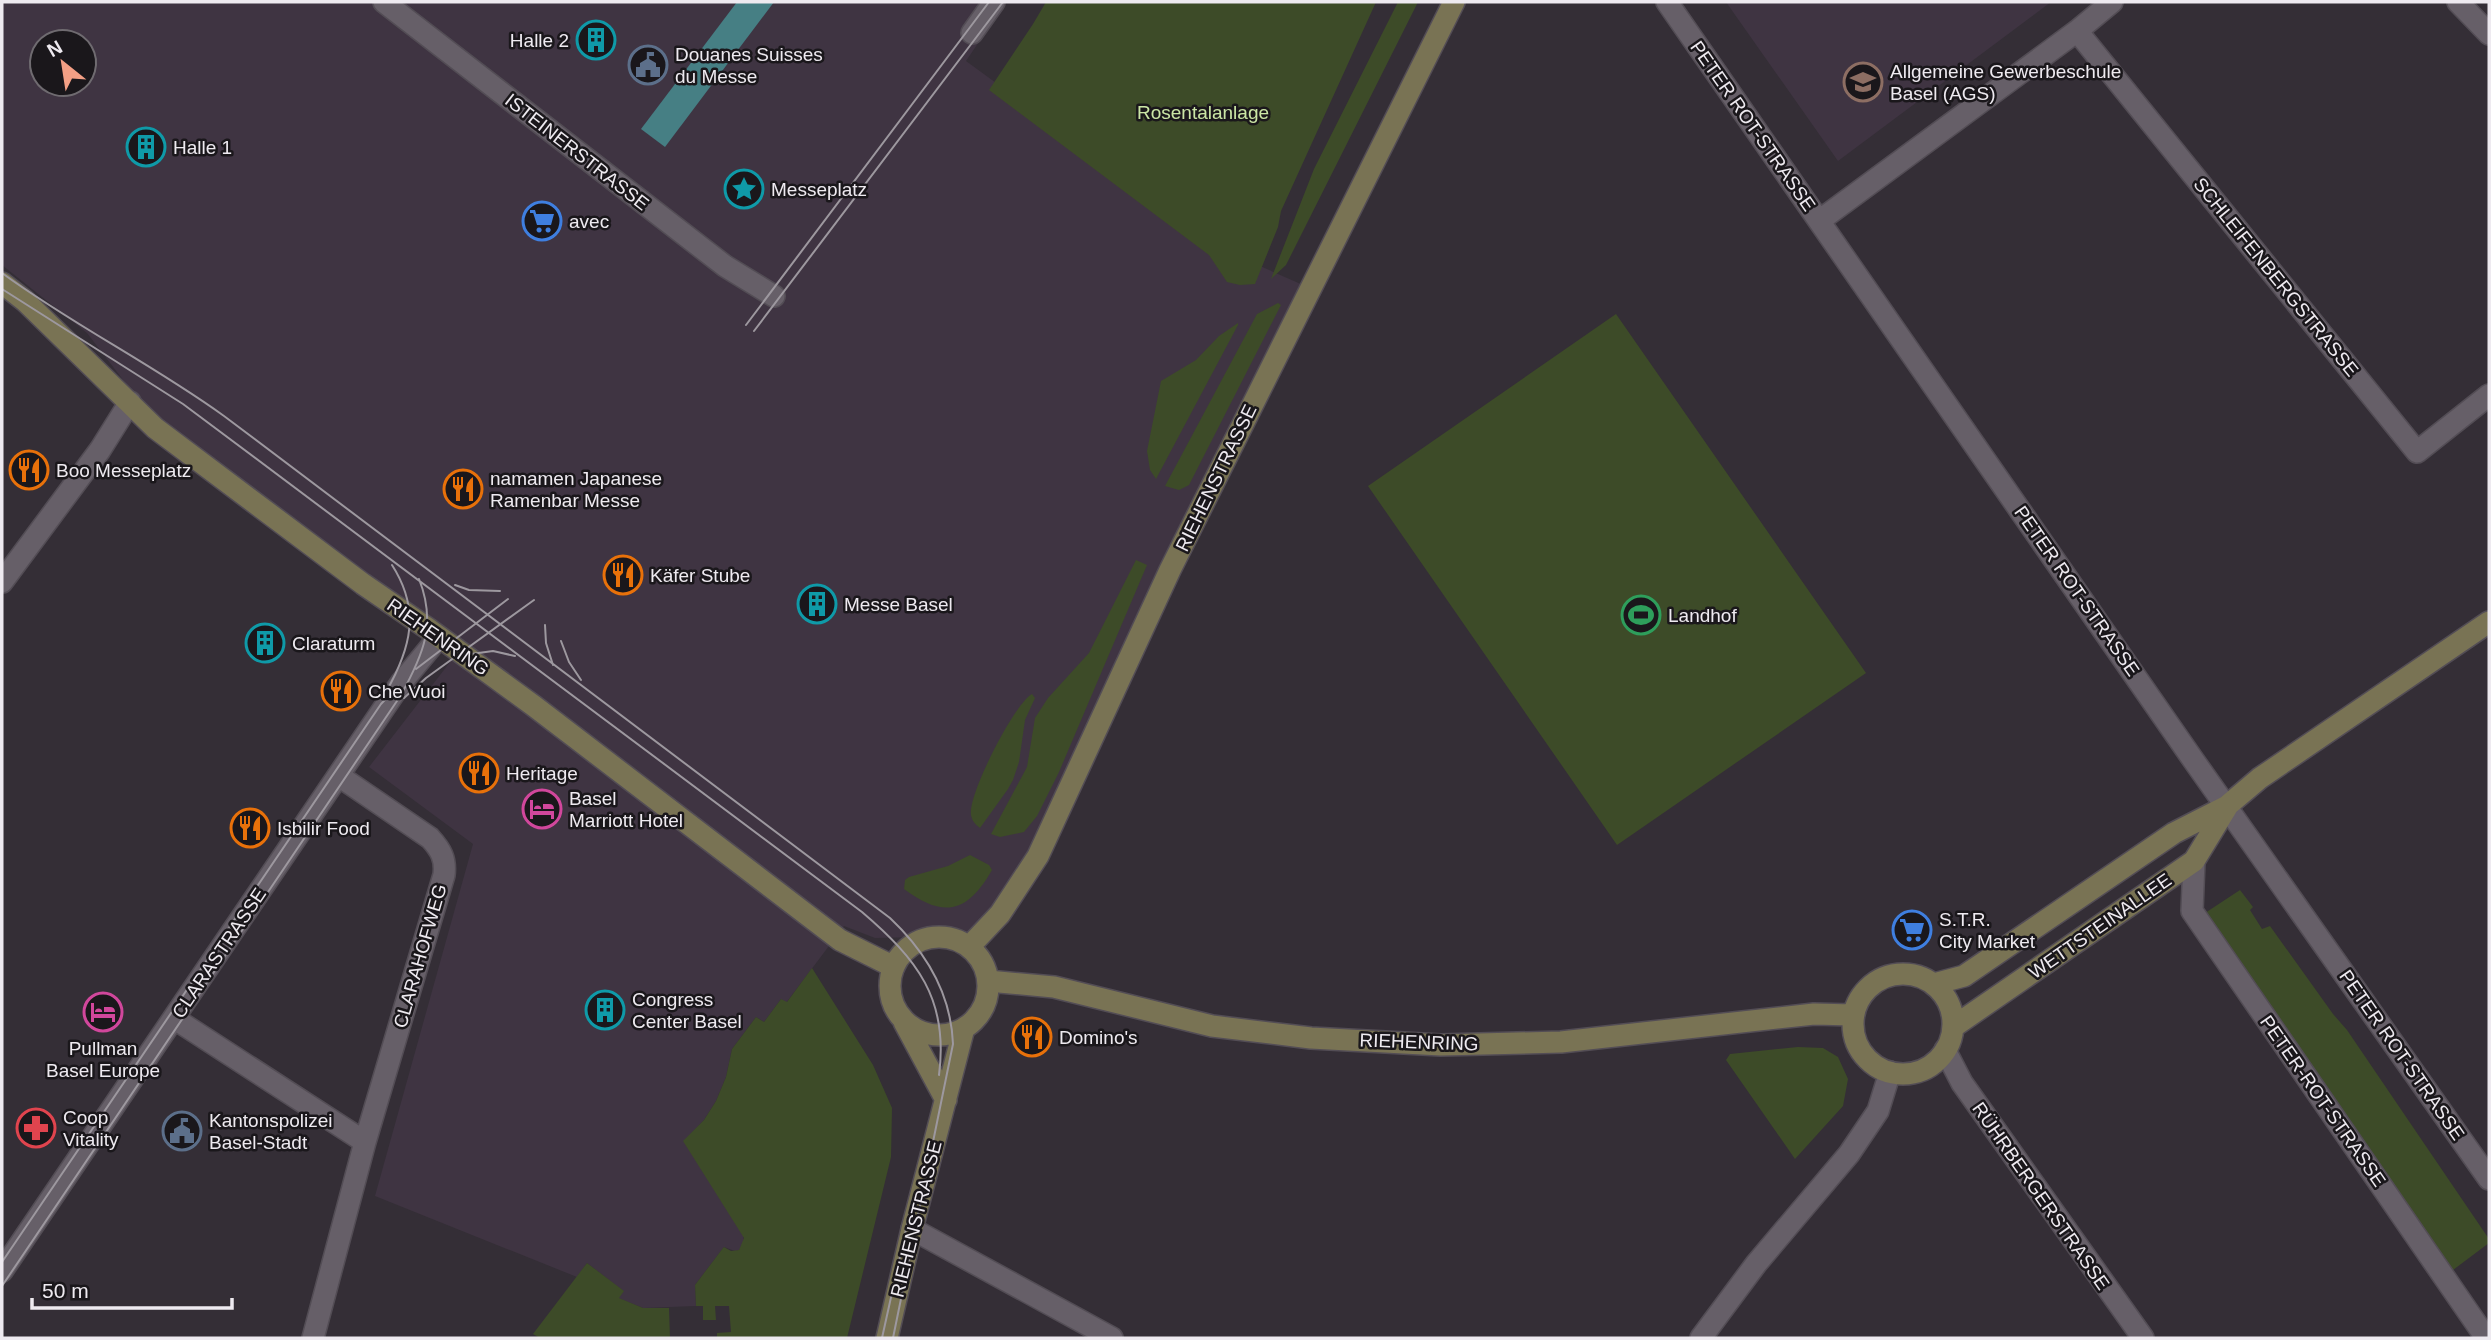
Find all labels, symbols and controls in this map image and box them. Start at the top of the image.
building icon: Halle 2 [575,19,617,61]
north arrow [28,28,98,98]
place label: Halle 2 [510,30,569,51]
text: N [44,36,66,61]
street label: PETER ROT-STRASSE [1686,37,1820,215]
public building icon: Douanes Suisses du Messe [627,44,669,86]
place label: Douanes Suisses du Messe [675,44,823,87]
school or university icon: Allgemeine Gewerbeschule Basel (AGS) [1842,61,1884,103]
place label: Allgemeine Gewerbeschule Basel (AGS) [1890,61,2121,104]
street label: ISTEINERSTRASSE [501,89,653,215]
park label: Rosentalanlage [1137,102,1269,123]
building icon: Halle 1 [125,126,167,168]
place label: Halle 1 [173,137,232,158]
place icon: Messeplatz [723,168,765,210]
street label: SCHLEIFENBERGSTRASSE [2189,174,2363,380]
place label: Messeplatz [771,179,867,200]
supermarket icon: avec [521,200,563,242]
place label: avec [569,211,609,232]
street label: RIEHENSTRASSE [1171,401,1261,555]
restaurant icon: Boo Messeplatz [8,449,50,491]
place label: Boo Messeplatz [56,460,191,481]
restaurant icon: namamen Japanese Ramenbar Messe [442,468,484,510]
place label: namamen Japanese Ramenbar Messe [490,468,662,511]
street label: PETER ROT-STRASSE [2010,502,2144,680]
restaurant icon: Käfer Stube [602,554,644,596]
place label: Käfer Stube [650,565,750,586]
building icon: Messe Basel [796,583,838,625]
street label: RIEHENRING [383,594,493,680]
place label: Messe Basel [844,594,953,615]
sports icon: Landhof [1620,594,1662,636]
place label: Landhof [1668,605,1737,626]
building icon: Claraturm [244,622,286,664]
place label: Claraturm [292,633,375,654]
restaurant icon: Che Vuoi [320,670,362,712]
place label: Che Vuoi [368,681,445,702]
restaurant icon: Heritage [458,752,500,794]
place label: Heritage [506,763,578,784]
hotel icon: Basel Marriott Hotel [521,788,563,830]
place label: Basel Marriott Hotel [569,788,683,831]
restaurant icon: Isbilir Food [229,807,271,849]
place label: Isbilir Food [277,818,370,839]
street label: WETTSTEINALLEE [2025,869,2175,983]
street label: CLARAHOFWEG [389,882,451,1030]
street label: CLARASTRASSE [168,884,270,1022]
supermarket icon: S.T.R. City Market [1891,909,1933,951]
place label: S.T.R. City Market [1939,909,2036,952]
street label: PETER ROT-STRASSE [2335,966,2469,1144]
building icon: Congress Center Basel [584,989,626,1031]
place label: Congress Center Basel [632,989,742,1032]
hotel icon: Pullman Basel Europe [82,991,124,1033]
street label: PETER-ROT-STRASSE [2256,1012,2390,1190]
restaurant icon: Domino's [1011,1016,1053,1058]
place label: Domino's [1059,1027,1138,1048]
street label: RIEHENRING [1359,1029,1479,1055]
place label: Pullman Basel Europe [46,1038,160,1081]
street label: RÜHRBERGERSTRASSE [1968,1098,2114,1294]
pharmacy icon: Coop Vitality [15,1107,57,1149]
place label: Coop Vitality [63,1107,119,1150]
public building icon: Kantonspolizei Basel-Stadt [161,1110,203,1152]
place label: Kantonspolizei Basel-Stadt [209,1110,333,1153]
street label: RIEHENSTRASSE [886,1139,946,1299]
scale bar [32,1266,231,1310]
text: 50 m [42,1279,89,1302]

